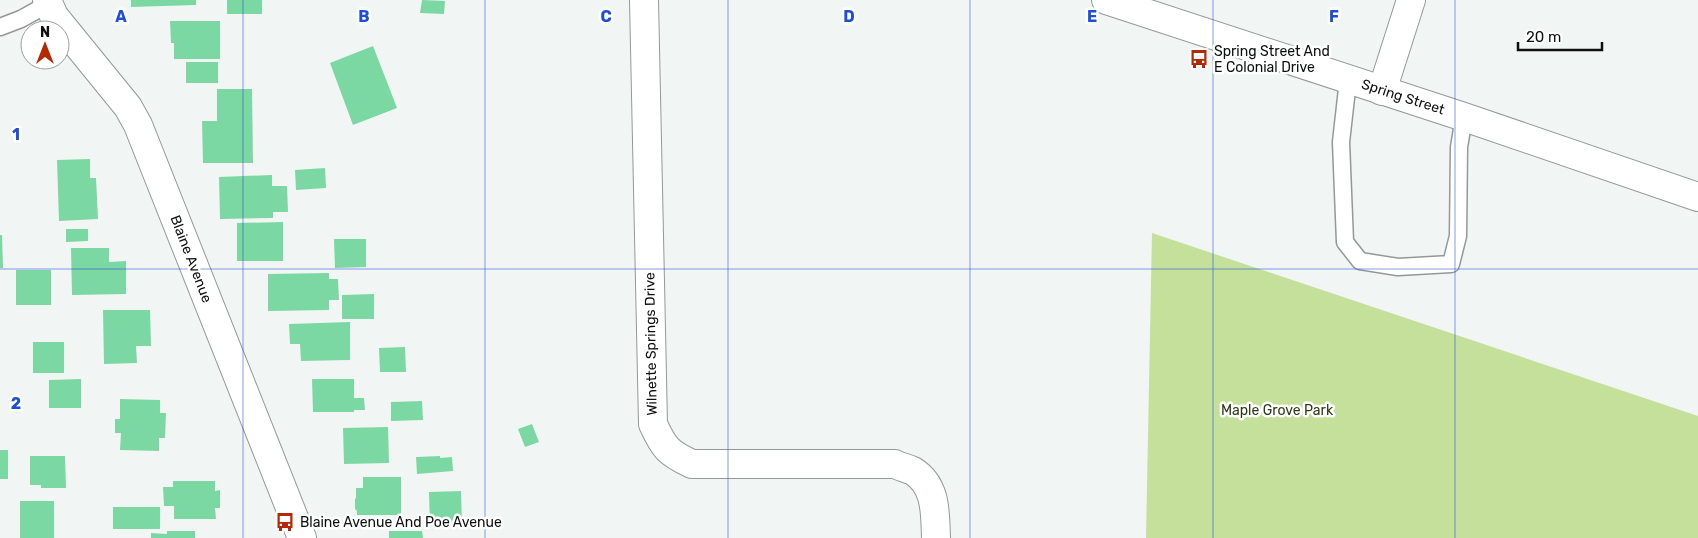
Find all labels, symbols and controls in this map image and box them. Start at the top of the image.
text: A [115,7,127,26]
text: B [358,7,370,26]
text: C [600,7,612,26]
text: D [843,7,855,26]
text: E [1087,7,1097,26]
text: F [1329,7,1339,26]
north arrow [20,20,70,70]
scale bar [1518,20,1602,52]
text: N [40,24,50,41]
text: 20 m [1526,28,1561,46]
place label: Spring Street And E Colonial Drive [1214,43,1330,76]
bus stop icon: Spring Street And E Colonial Drive [1188,48,1210,70]
street label: Spring Street [1359,76,1447,119]
text: 1 [12,125,20,144]
street label: Blaine Avenue [167,213,216,305]
street label: Wilnette Springs Drive [641,272,661,416]
text: 2 [11,394,21,413]
park label: Maple Grove Park [1221,402,1334,419]
bus stop icon: Blaine Avenue And Poe Avenue [274,511,296,533]
place label: Blaine Avenue And Poe Avenue [300,514,502,531]

